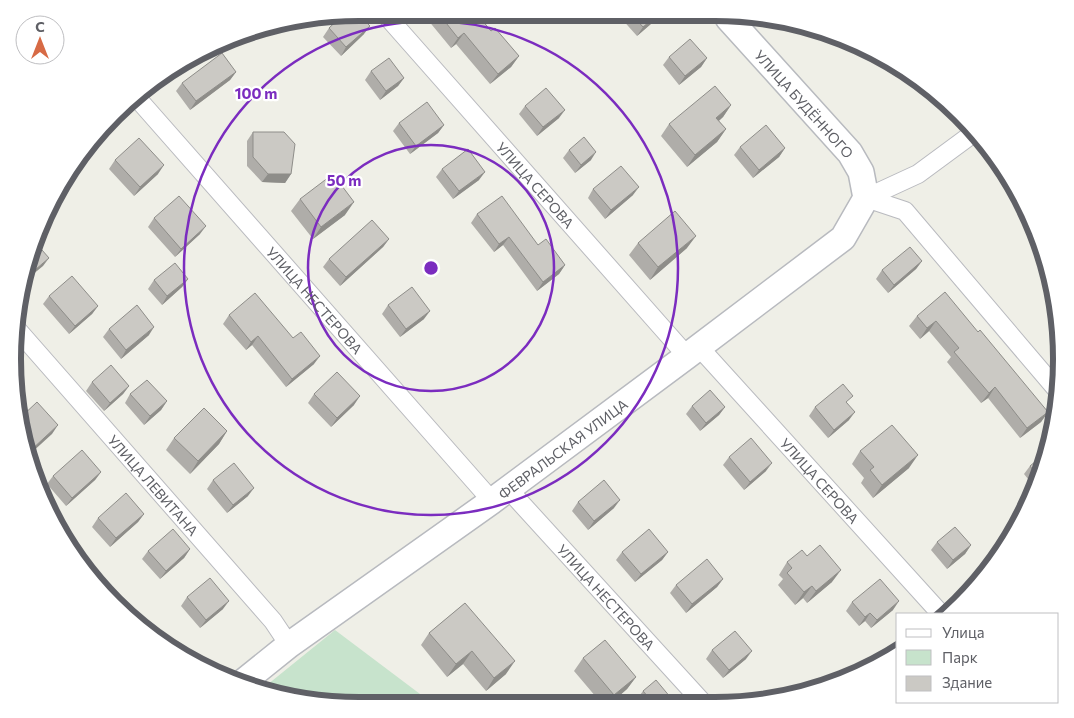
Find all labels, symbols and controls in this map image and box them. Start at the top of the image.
north arrow [15,15,65,65]
text: С [35,18,45,35]
street label: УЛИЦА БУДЁННОГО [751,46,857,162]
text: 100 m [235,84,277,102]
street label: УЛИЦА СЕРОВА [493,138,578,231]
text: 50 m [327,171,361,189]
street label: УЛИЦА НЕСТЕРОВА [263,243,367,357]
centre of rings [422,259,440,277]
street label: ФЕВРАЛЬСКАЯ УЛИЦА [495,395,631,502]
street label: УЛИЦА ЛЕВИТАНА [105,431,202,539]
street label: УЛИЦА СЕРОВА [777,434,863,527]
street label: УЛИЦА НЕСТЕРОВА [554,541,659,653]
legend [896,613,1059,703]
text: Улица [942,623,984,641]
text: Парк [942,648,978,666]
text: Здание [942,673,992,691]

